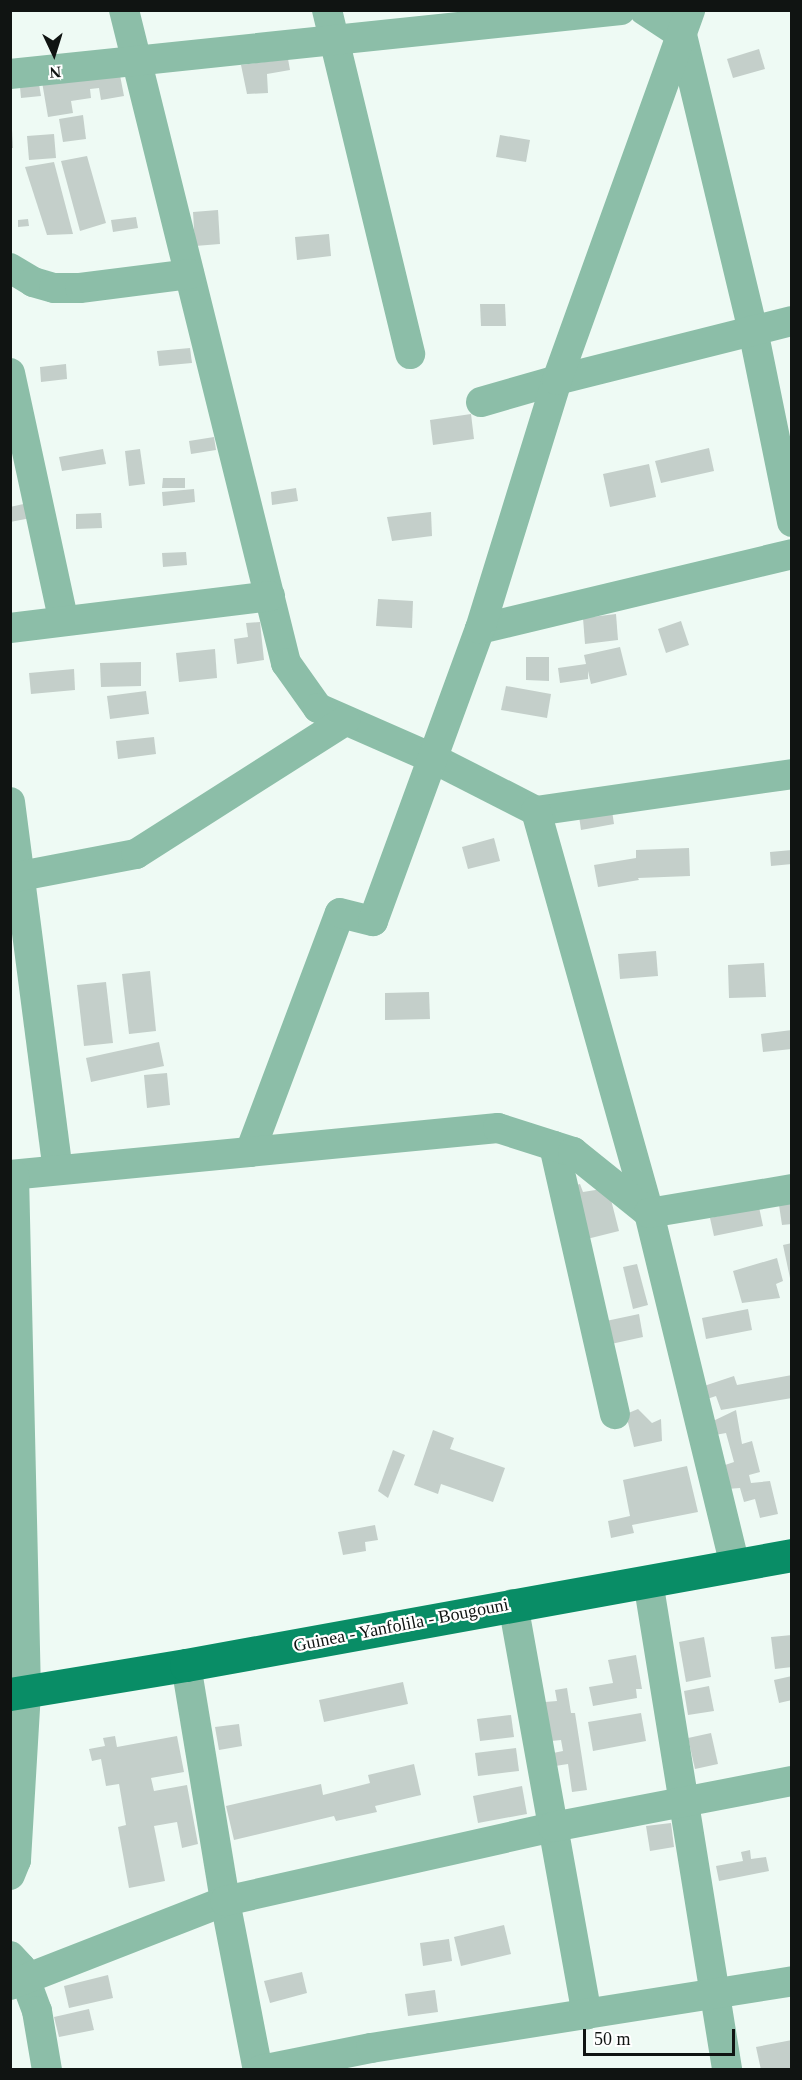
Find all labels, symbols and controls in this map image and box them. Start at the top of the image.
north arrow [24,24,84,84]
text: N [49,64,62,81]
street label: Guinea - Yanfolila - Bougouni [291,1593,511,1657]
scale bar [586,2017,738,2055]
text: 50 m [594,2029,631,2049]

